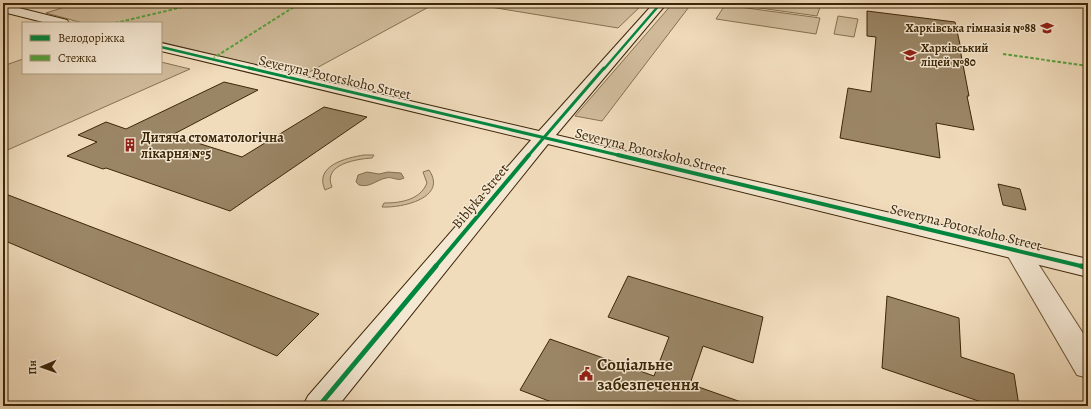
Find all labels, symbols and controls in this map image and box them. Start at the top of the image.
place label: Харківська гімназія №88 [906,20,1036,36]
school or university icon: Харківська гімназія №88 [1039,20,1055,36]
legend [22,22,162,74]
text: Велодоріжка [58,30,125,46]
place label: Харківський ліцей №80 [920,40,988,70]
school or university icon: Харківський ліцей №80 [902,47,918,63]
text: Стежка [58,50,97,66]
street label: Severyna Pototskoho Street [257,51,413,104]
street label: Severyna Pototskoho Street [573,123,729,180]
place label: Дитяча стоматологiчна лiкарня №5 [140,128,284,163]
building icon: Дитяча стоматологiчна лiкарня №5 [122,137,138,153]
street label: Biblyka Street [448,160,513,233]
street label: Severyna Pototskoho Street [888,199,1044,256]
north arrow [22,347,62,387]
place label: Соціальне забезпечення [597,353,699,396]
text: Пн [25,359,40,375]
public building icon: Соціальне забезпечення [578,366,594,382]

